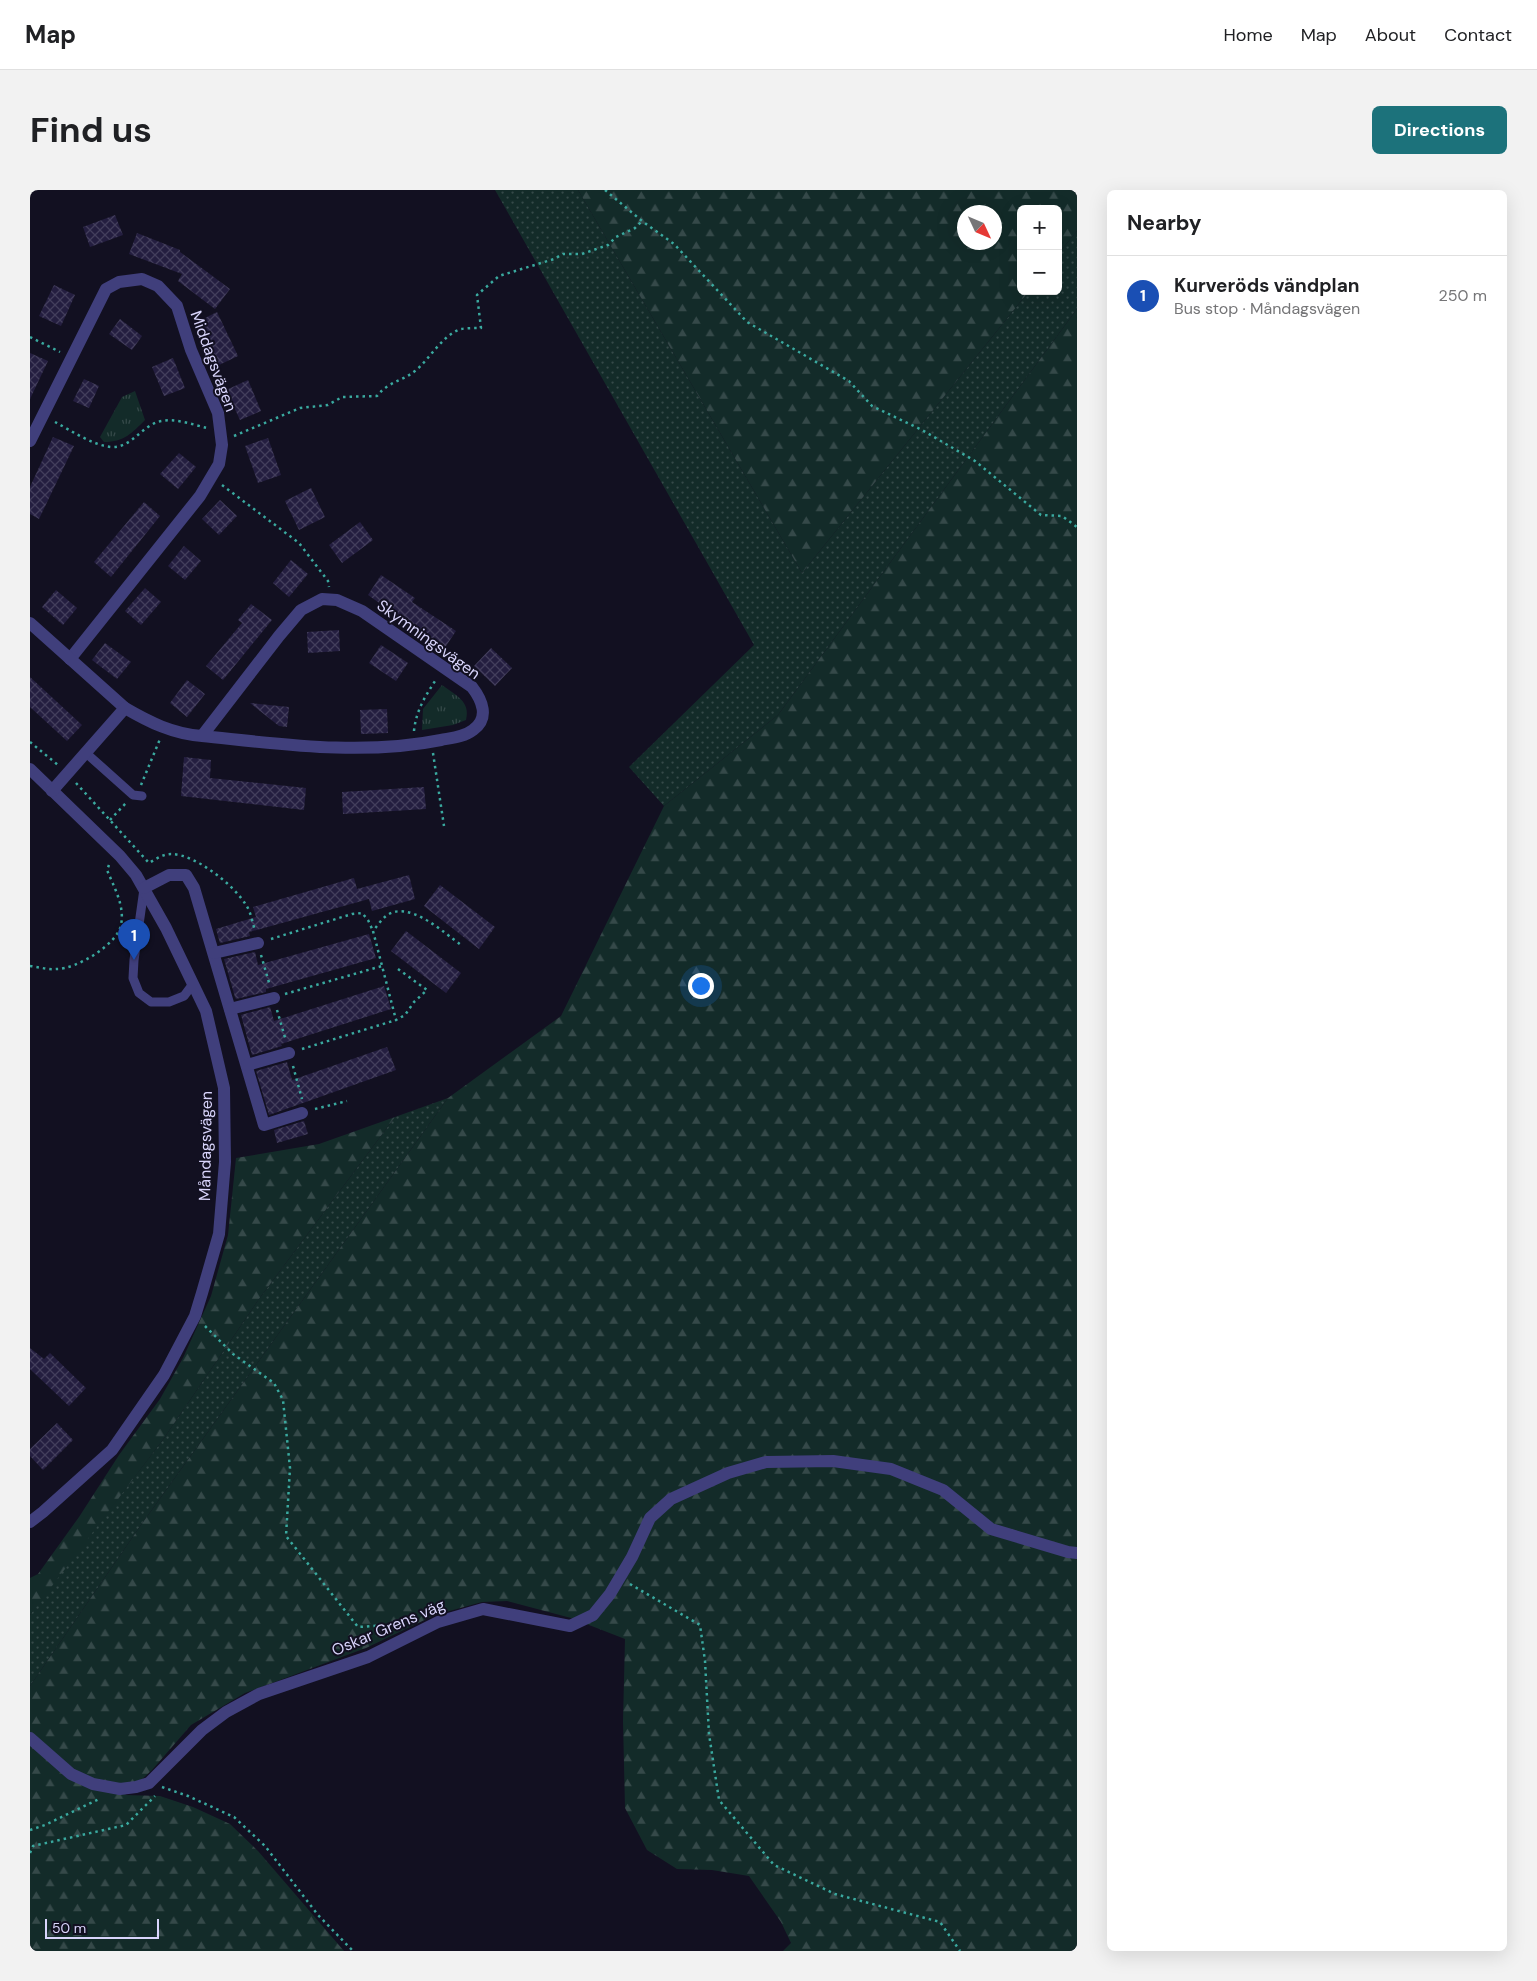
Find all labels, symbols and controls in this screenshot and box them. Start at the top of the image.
text: Map [25,19,76,50]
text: Home [1223,23,1273,47]
text: Map [1301,23,1337,47]
text: About [1365,23,1416,47]
text: Contact [1444,23,1512,47]
button: Directions [1372,106,1507,154]
text: Find us [30,107,152,153]
north arrow [957,205,1002,250]
map controls [1017,205,1062,295]
button: + [1017,205,1062,250]
text: Nearby [1127,209,1201,237]
button: − [1017,250,1062,295]
text: Kurveröds vändplan [1174,273,1360,298]
text: 1 [1140,285,1146,306]
text: 250 m [1439,285,1487,306]
text: Bus stop · Måndagsvägen [1174,298,1360,319]
street label: Middagsvägen [185,308,242,415]
street label: Skymningsvägen [373,595,485,684]
pin: 1 [118,919,150,960]
your location [688,973,714,999]
street label: Måndagsvägen [194,1091,217,1201]
street label: Oskar Grens väg [328,1594,448,1661]
scale bar [45,1916,159,1939]
text: 50 m [52,1919,86,1937]

